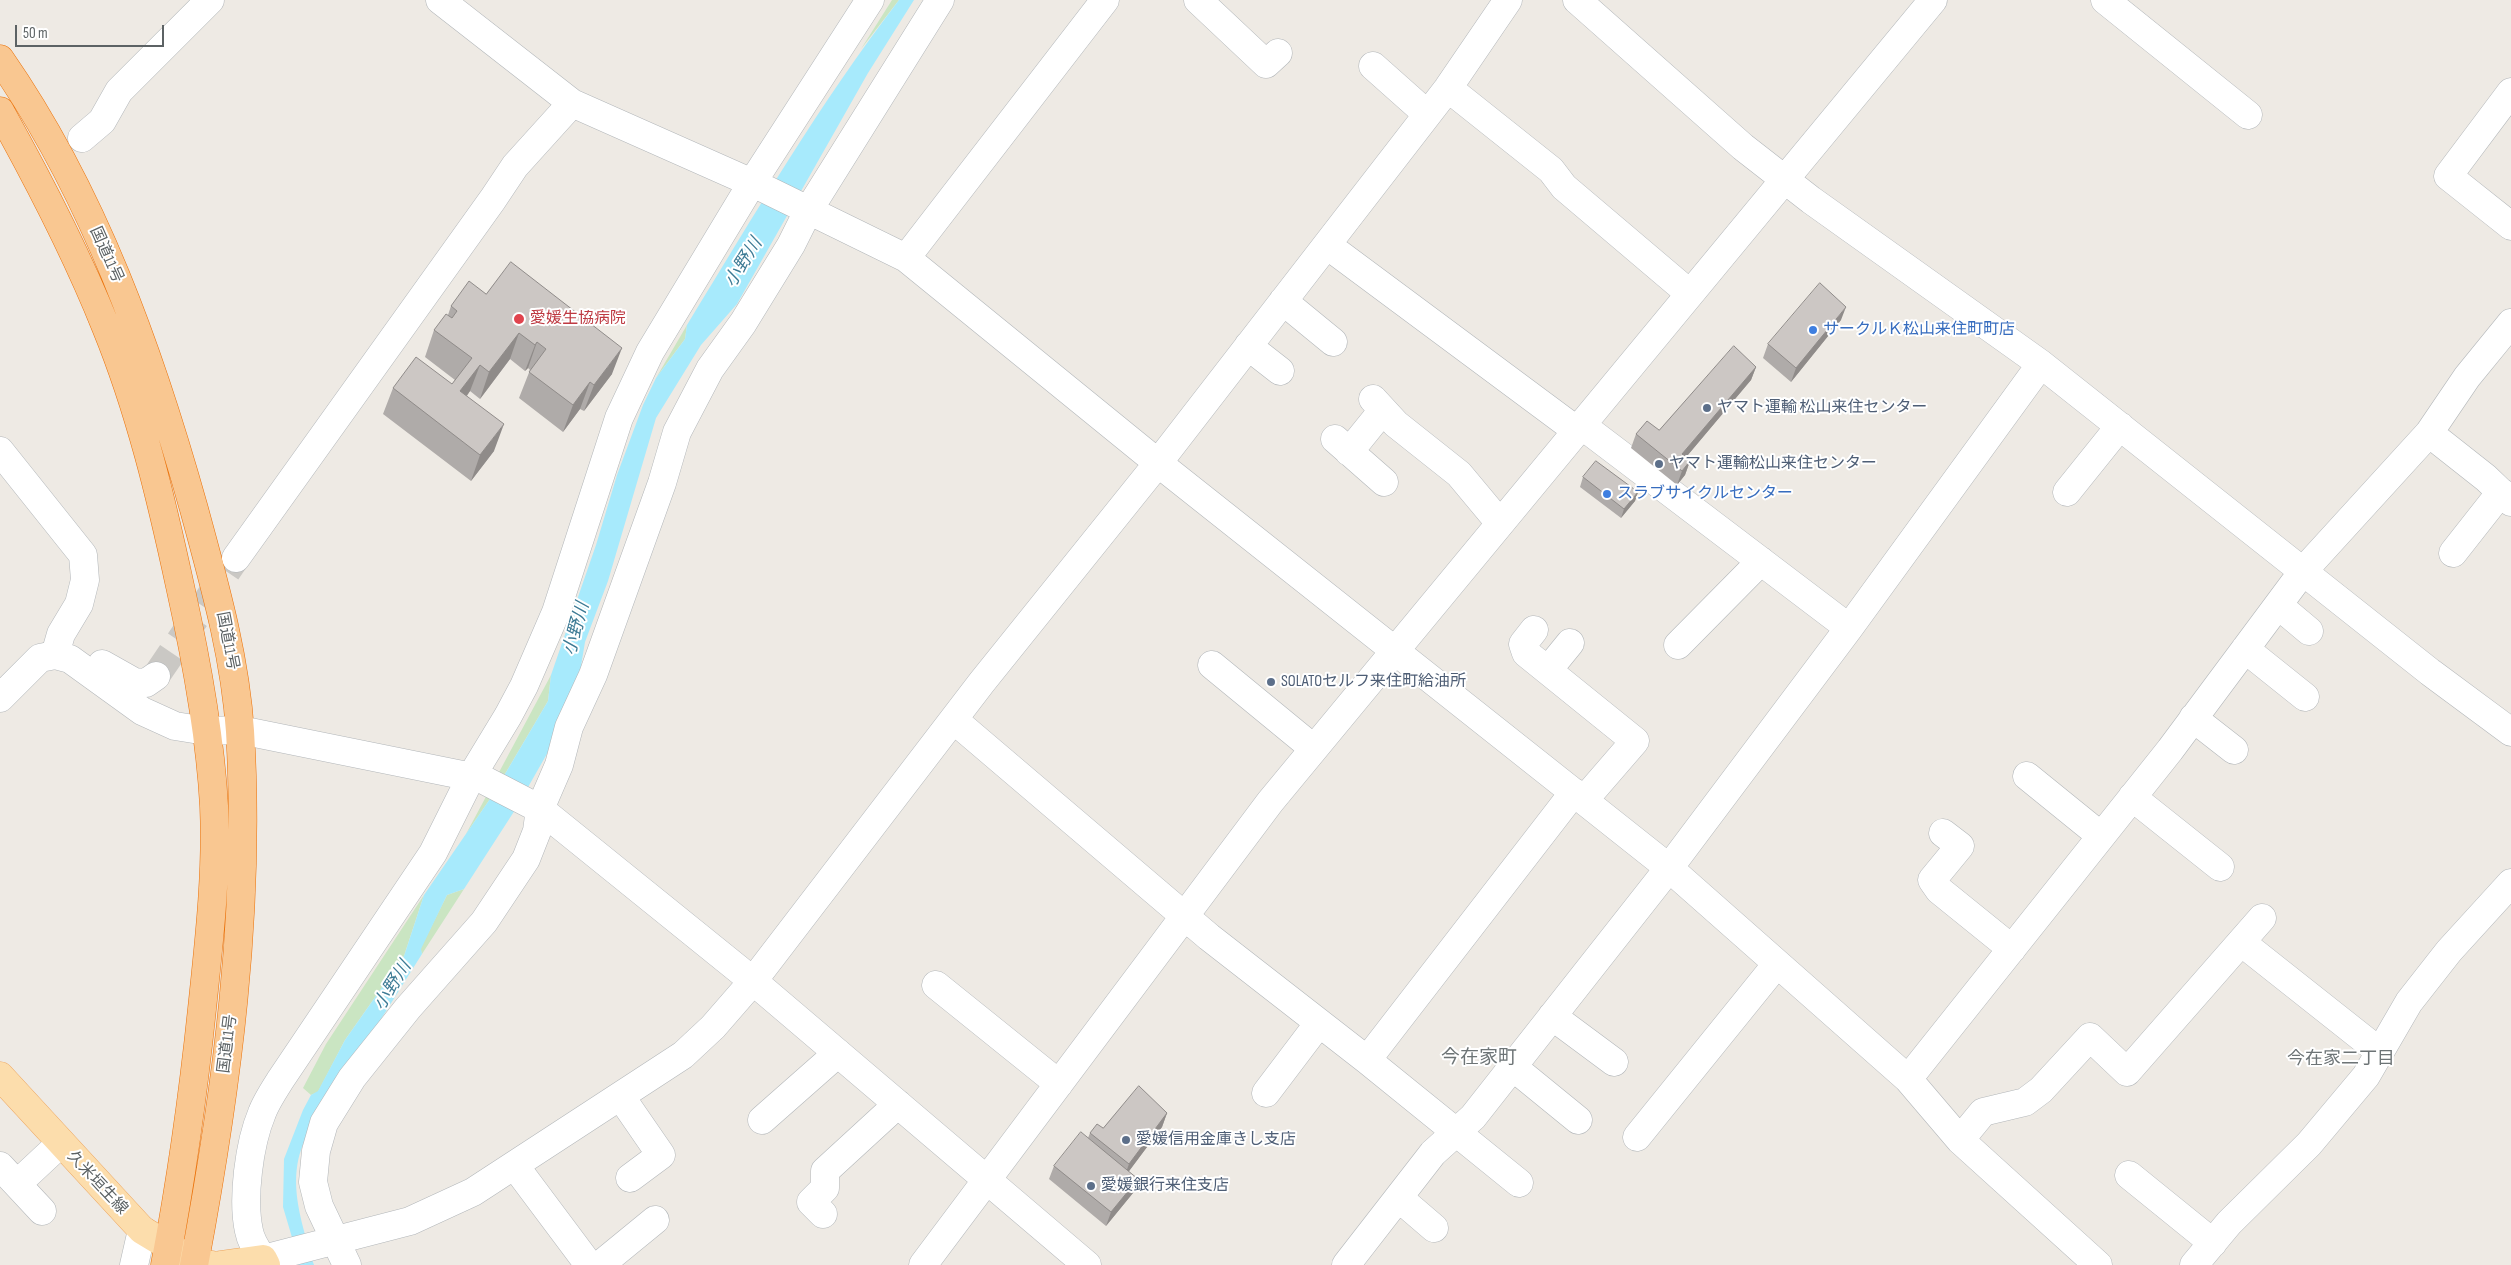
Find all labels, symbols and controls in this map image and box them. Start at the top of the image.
scale bar [18,15,166,47]
text: 50 m [23,24,48,43]
street label: 国道11号 [85,224,127,286]
water label: 小野川 [721,234,767,292]
place label: 愛媛生協病院 [530,309,626,329]
marker: 愛媛生協病院 [512,312,526,326]
place label: サークルＫ松山来住町町店 [1823,320,2015,340]
marker: サークルＫ松山来住町町店 [1807,324,1819,336]
place label: ヤマト運輸 松山来住センター [1717,398,1928,418]
marker: ヤマト運輸 松山来住センター [1701,402,1713,414]
place label: ヤマト運輸松山来住センター [1669,454,1877,474]
marker: ヤマト運輸松山来住センター [1653,458,1665,470]
place label: スラブサイクルセンター [1617,484,1793,504]
marker: スラブサイクルセンター [1601,488,1613,500]
water label: 小野川 [560,600,594,658]
street label: 国道11号 [212,610,242,672]
place label: SOLATOセルフ来住町給油所 [1281,672,1466,692]
marker: SOLATOセルフ来住町給油所 [1265,676,1277,688]
water label: 小野川 [370,957,416,1015]
street label: 国道11号 [215,1013,241,1075]
district label: 今在家町 [1441,1047,1517,1069]
district label: 今在家二丁目 [2287,1048,2395,1070]
place label: 愛媛信用金庫きし支店 [1136,1130,1296,1150]
marker: 愛媛信用金庫きし支店 [1120,1134,1132,1146]
street label: 久米垣生線 [63,1147,131,1219]
place label: 愛媛銀行来住支店 [1101,1176,1229,1196]
marker: 愛媛銀行来住支店 [1085,1180,1097,1192]

